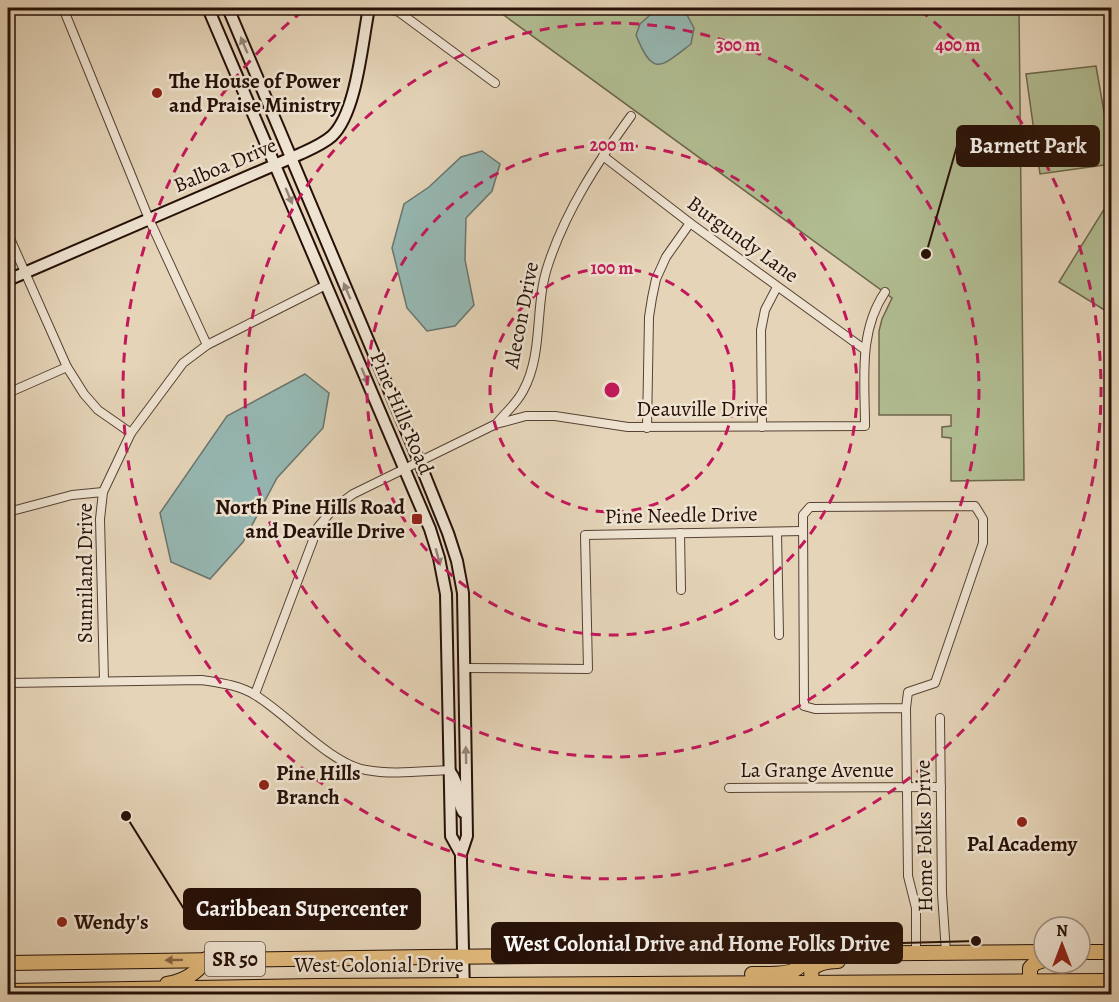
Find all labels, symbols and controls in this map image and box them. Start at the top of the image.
text: 300 m [716,33,760,57]
text: 400 m [936,33,980,57]
one-way arrow [239,36,249,54]
place label: The House of Power and Praise Ministry [169,67,342,119]
marker: The House of Power and Praise Ministry [150,86,164,100]
callout: Barnett Park [957,126,1099,166]
street label: Balboa Drive [169,131,281,199]
text: Barnett Park [969,131,1087,161]
text: 200 m [589,133,635,157]
one-way arrow [284,188,294,206]
street label: Burgundy Lane [682,189,804,289]
text: 100 m [591,256,633,280]
street label: Alecon Drive [497,259,545,372]
one-way arrow [342,281,352,299]
street label: Pine Hills Road [364,347,441,479]
one-way arrow [361,367,370,385]
centre of rings [602,380,622,400]
street label: Deauville Drive [636,395,768,423]
place label: North Pine Hills Road and Deaville Drive [215,493,406,545]
street label: Pine Needle Drive [604,500,758,530]
street label: Sunniland Drive [71,503,99,643]
marker: North Pine Hills Road and Deaville Drive [410,512,424,526]
one-way arrow [434,547,444,566]
one-way arrow [461,745,471,764]
street label: La Grange Avenue [740,756,894,784]
place label: Pine Hills Branch [276,759,361,811]
street label: Home Folks Drive [909,760,939,912]
marker: Pine Hills Branch [257,778,271,792]
marker: Pal Academy [1015,815,1029,829]
place label: Pal Academy [967,830,1079,858]
callout: Caribbean Supercenter [184,889,420,929]
text: Caribbean Supercenter [196,894,408,924]
place label: Wendy's [73,908,149,936]
marker: Wendy's [55,915,69,929]
north arrow [1032,915,1092,975]
text: N [1056,920,1068,942]
callout: West Colonial Drive and Home Folks Drive [492,923,902,963]
text: West Colonial Drive and Home Folks Drive [503,929,890,959]
road number: SR 50 [205,942,265,976]
street label: West Colonial Drive [293,951,464,979]
one-way arrow [164,955,183,965]

